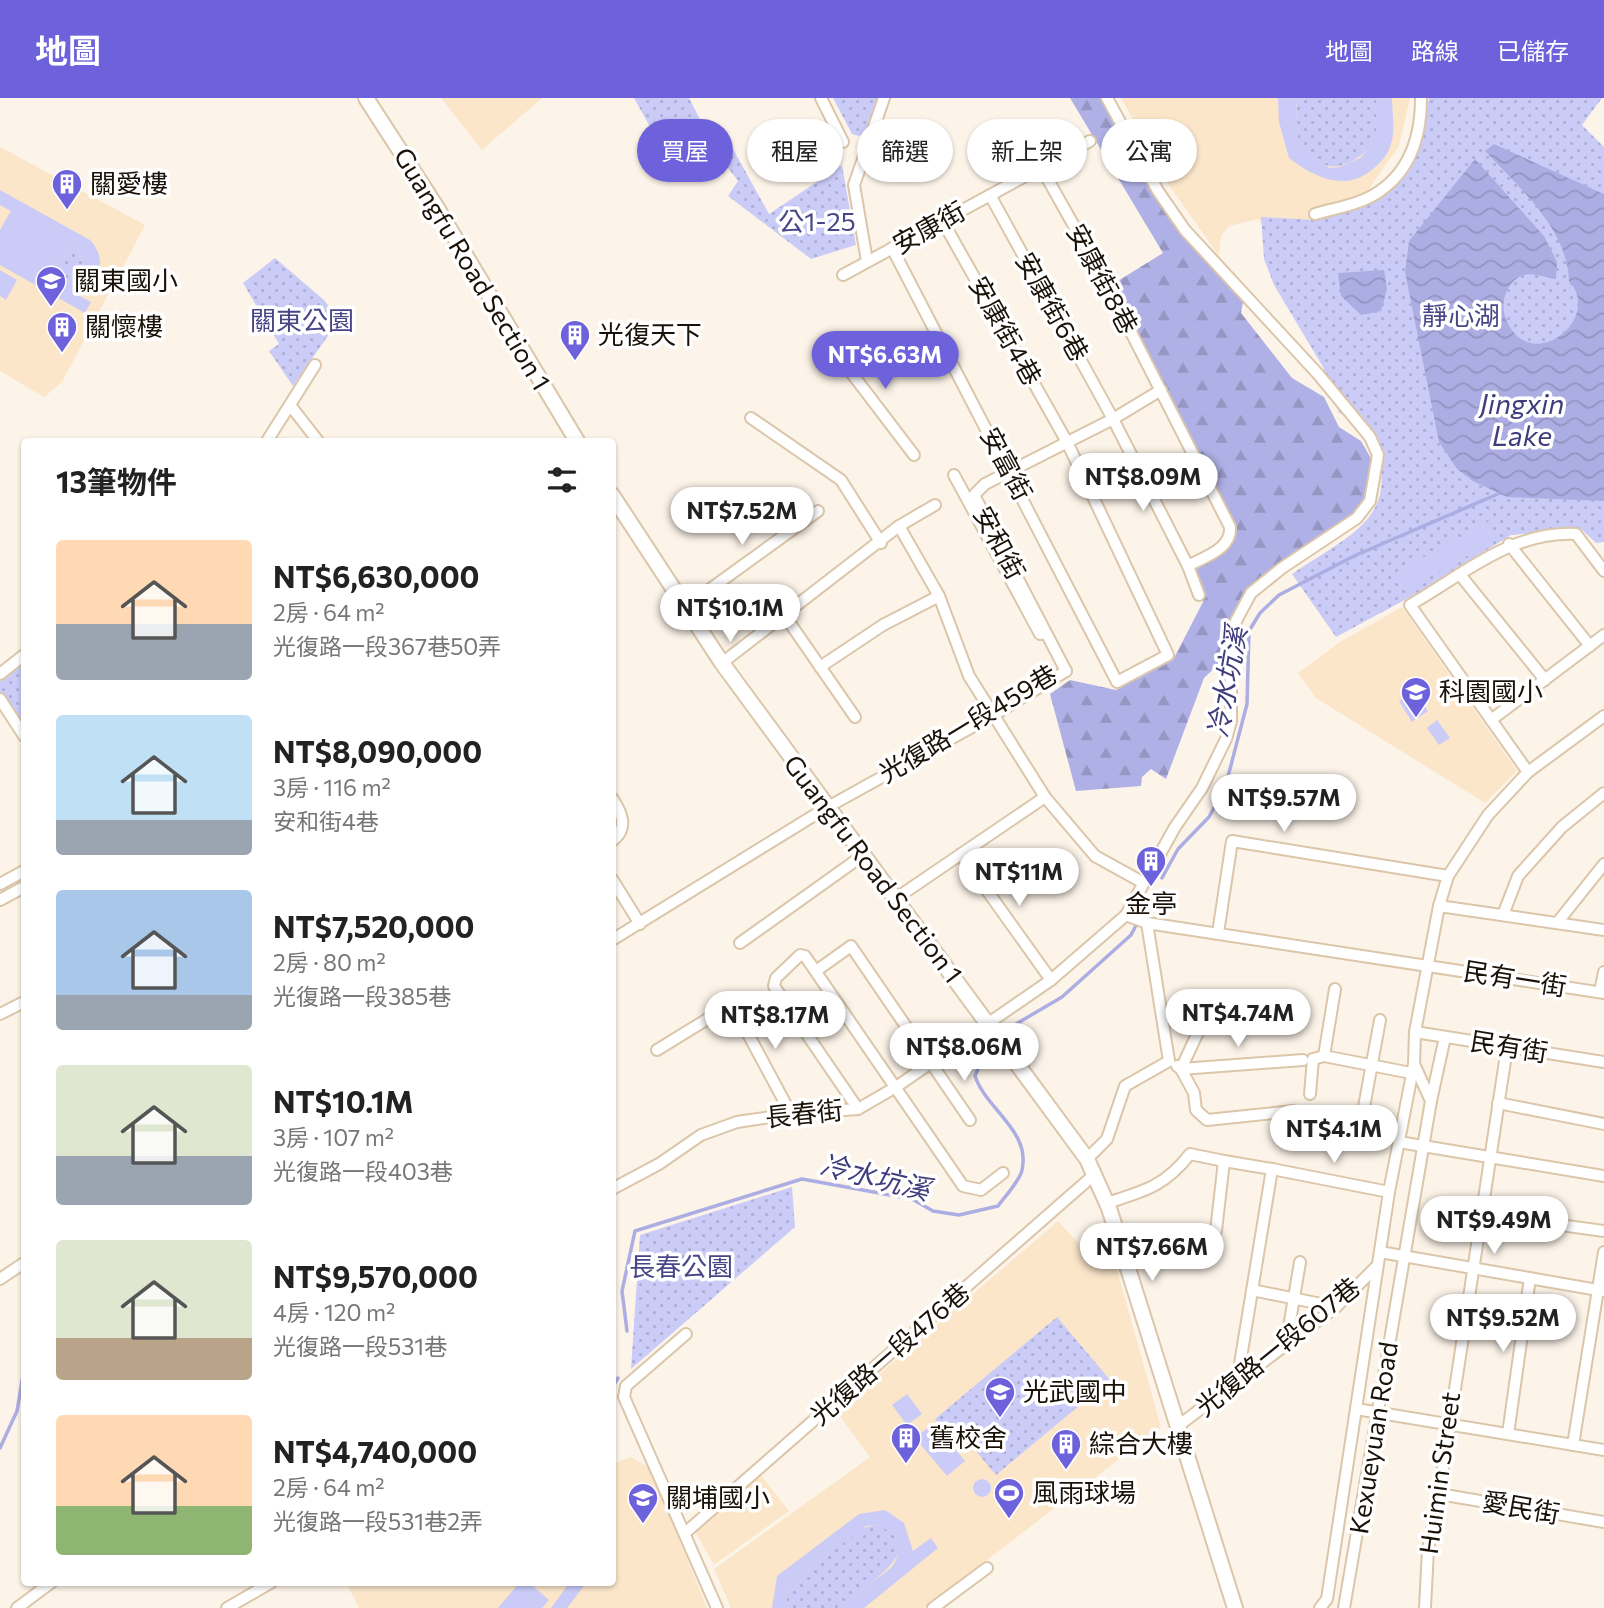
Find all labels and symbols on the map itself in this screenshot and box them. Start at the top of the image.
street label: Guangfu Road Section 1 [389,141,558,395]
building icon: 關愛樓 [50,167,84,211]
place label: 關愛樓 [90,167,168,198]
street label: 安康街 [887,194,970,259]
park label: 公1-25 [778,205,856,236]
street label: 安康街8巷 [1062,218,1145,338]
street label: 安康街6巷 [1011,246,1096,366]
school or university icon: 關東國小 [34,264,68,308]
place label: 關東國小 [74,264,178,295]
street label: 安康街4巷 [964,270,1049,390]
park label: 靜心湖 [1422,299,1500,330]
park label: 關東公園 [250,304,354,335]
building icon: 關懷樓 [45,310,79,354]
place label: 關懷樓 [85,310,163,341]
building icon: 光復天下 [558,318,592,362]
place label: 光復天下 [598,318,702,349]
pin: NT$6.63M [813,331,957,391]
water label: Jingxin Lake [1477,386,1564,452]
street label: 安富街 [975,422,1039,505]
pin: NT$8.09M [1071,454,1215,513]
pin: NT$7.52M [670,488,814,547]
street label: 安和街 [968,501,1032,584]
pin: NT$10.1M [658,584,802,644]
water label: 冷水坑溪 [1200,620,1253,740]
street label: 光復路一段459巷 [873,657,1062,788]
school or university icon: 科園國小 [1399,675,1433,719]
place label: 科園國小 [1439,675,1543,706]
street label: Guangfu Road Section 1 [778,748,970,988]
pin: NT$9.57M [1212,774,1356,834]
building icon: 金亭 [1134,844,1168,888]
pin: NT$11M [962,848,1076,908]
place label: 金亭 [1125,887,1177,918]
street label: 民有一街 [1461,954,1569,1001]
pin: NT$4.74M [1166,990,1310,1049]
pin: NT$8.17M [703,992,847,1051]
pin: NT$8.06M [892,1024,1036,1083]
street label: 民有街 [1468,1024,1550,1067]
street label: 長春街 [763,1093,844,1132]
pin: NT$4.1M [1269,1105,1399,1165]
water label: 冷水坑溪 [817,1146,938,1207]
pin: NT$9.49M [1422,1196,1566,1256]
pin: NT$7.66M [1080,1224,1224,1283]
park label: 長春公園 [629,1250,733,1281]
street label: 光復路一段607巷 [1189,1270,1365,1422]
street label: 光復路一段476巷 [803,1275,975,1430]
pin: NT$9.52M [1431,1294,1575,1354]
street label: Kexueyuan Road [1342,1339,1403,1536]
school or university icon: 光武國中 [983,1375,1017,1419]
place label: 光武國中 [1023,1375,1127,1406]
street label: Huimin Street [1412,1390,1465,1556]
building icon: 舊校舍 [889,1421,923,1465]
place label: 舊校舍 [929,1421,1007,1452]
building icon: 綜合大樓 [1049,1427,1083,1471]
place label: 綜合大樓 [1089,1427,1193,1458]
sports icon: 風雨球場 [992,1476,1026,1520]
place label: 風雨球場 [1032,1476,1136,1507]
school or university icon: 關埔國小 [626,1481,660,1525]
place label: 關埔國小 [666,1481,770,1512]
street label: 愛民街 [1480,1484,1562,1529]

